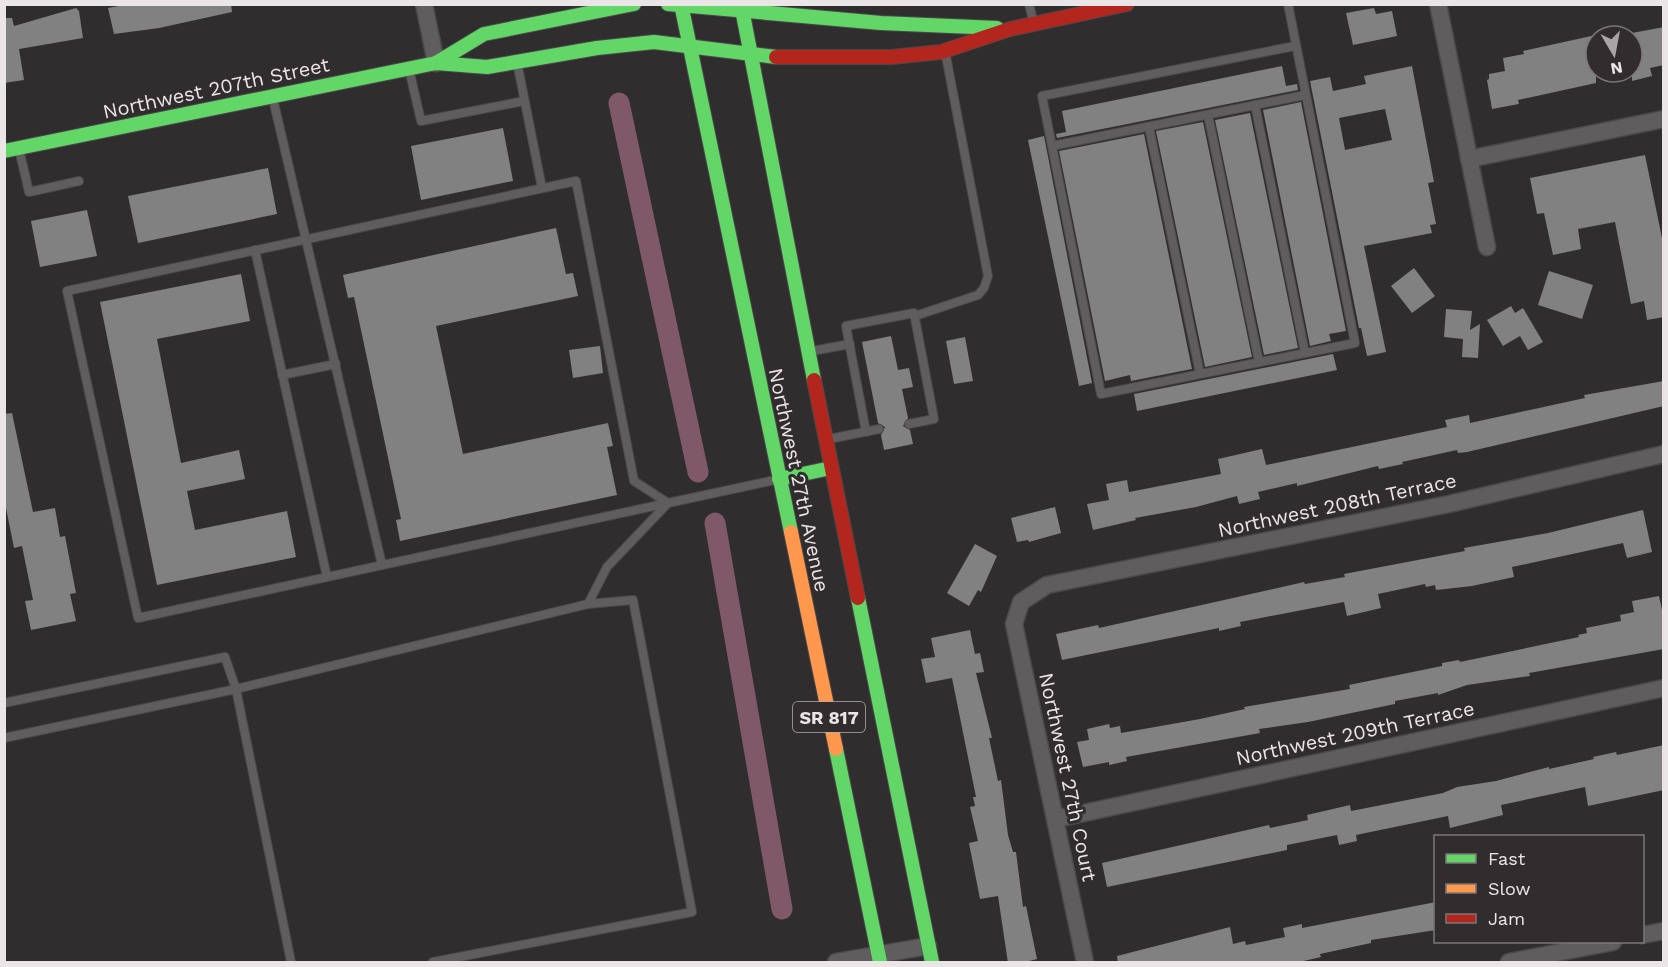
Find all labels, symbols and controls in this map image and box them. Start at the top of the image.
north arrow [1584,24,1644,84]
street label: Northwest 207th Street [100,52,332,124]
text: N [1609,58,1624,79]
street label: Northwest 27th Avenue [764,366,834,594]
street label: Northwest 208th Terrace [1215,468,1459,542]
street label: Northwest 27th Court [1034,671,1102,884]
street label: Northwest 209th Terrace [1233,696,1477,770]
road number: SR 817 [793,702,865,732]
legend [1434,835,1644,943]
text: Fast [1488,848,1526,869]
text: Slow [1488,878,1531,899]
text: Jam [1488,908,1525,929]

